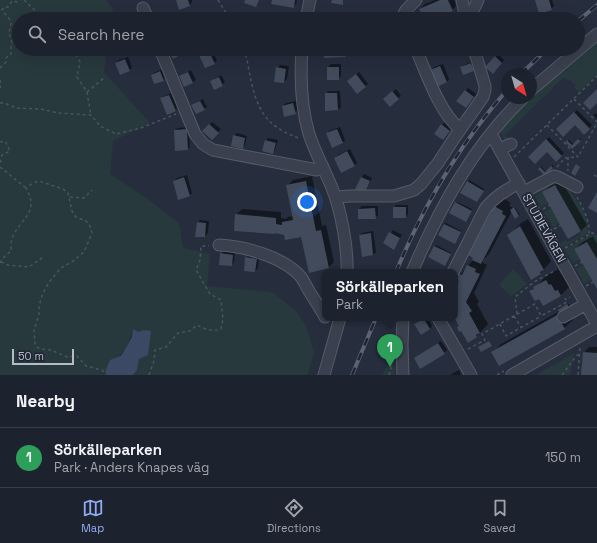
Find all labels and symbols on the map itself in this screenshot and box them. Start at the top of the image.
north arrow [501,68,537,104]
street label: STUDIEVÄGEN [518,191,570,265]
your location [297,192,317,212]
pin: 1 [377,334,403,367]
scale bar [12,347,74,366]

